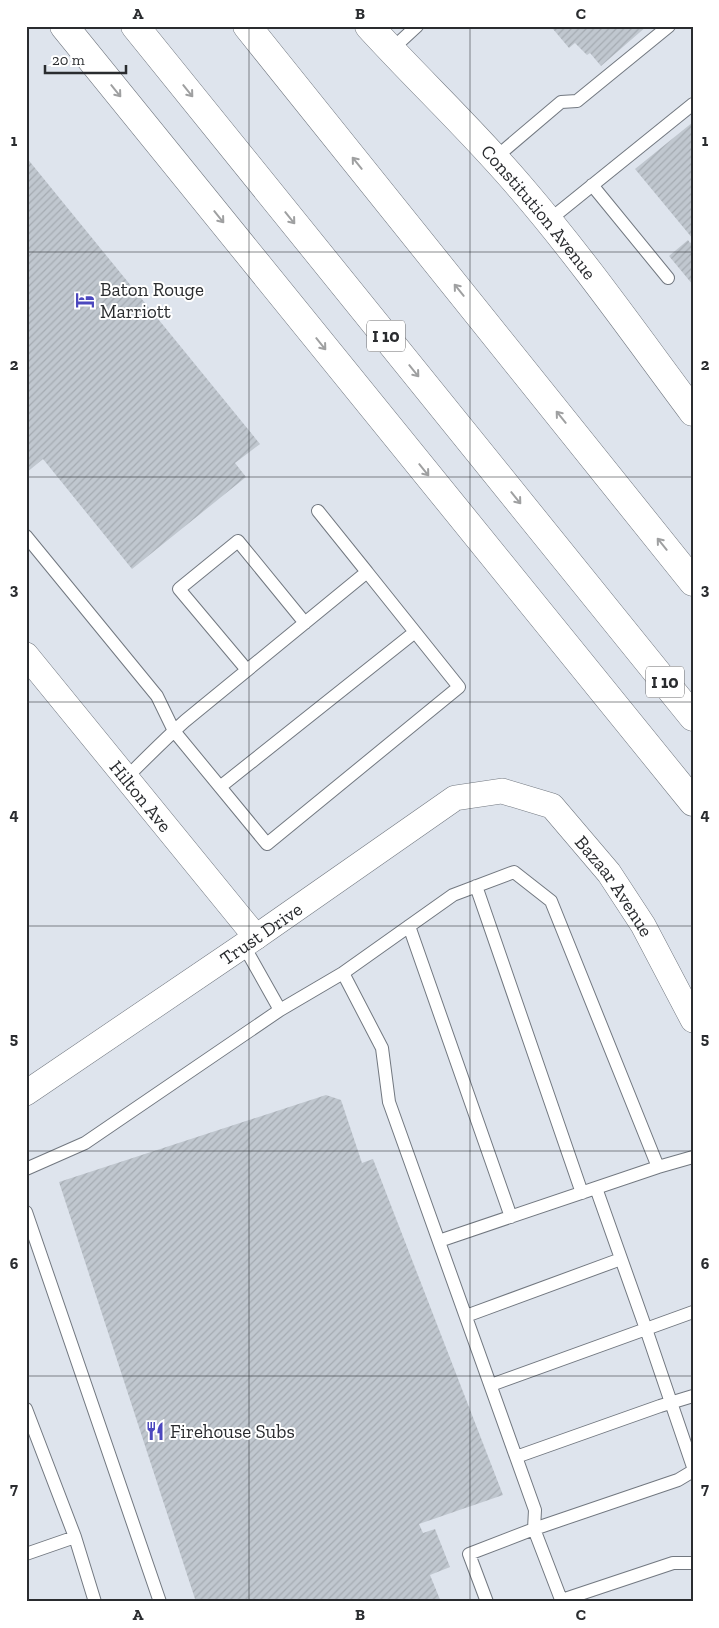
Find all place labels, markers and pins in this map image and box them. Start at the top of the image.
place label: Baton Rouge Marriott [100,278,204,323]
hotel icon: Baton Rouge Marriott [74,289,96,311]
restaurant icon: Firehouse Subs [144,1420,166,1442]
place label: Firehouse Subs [170,1420,295,1443]

